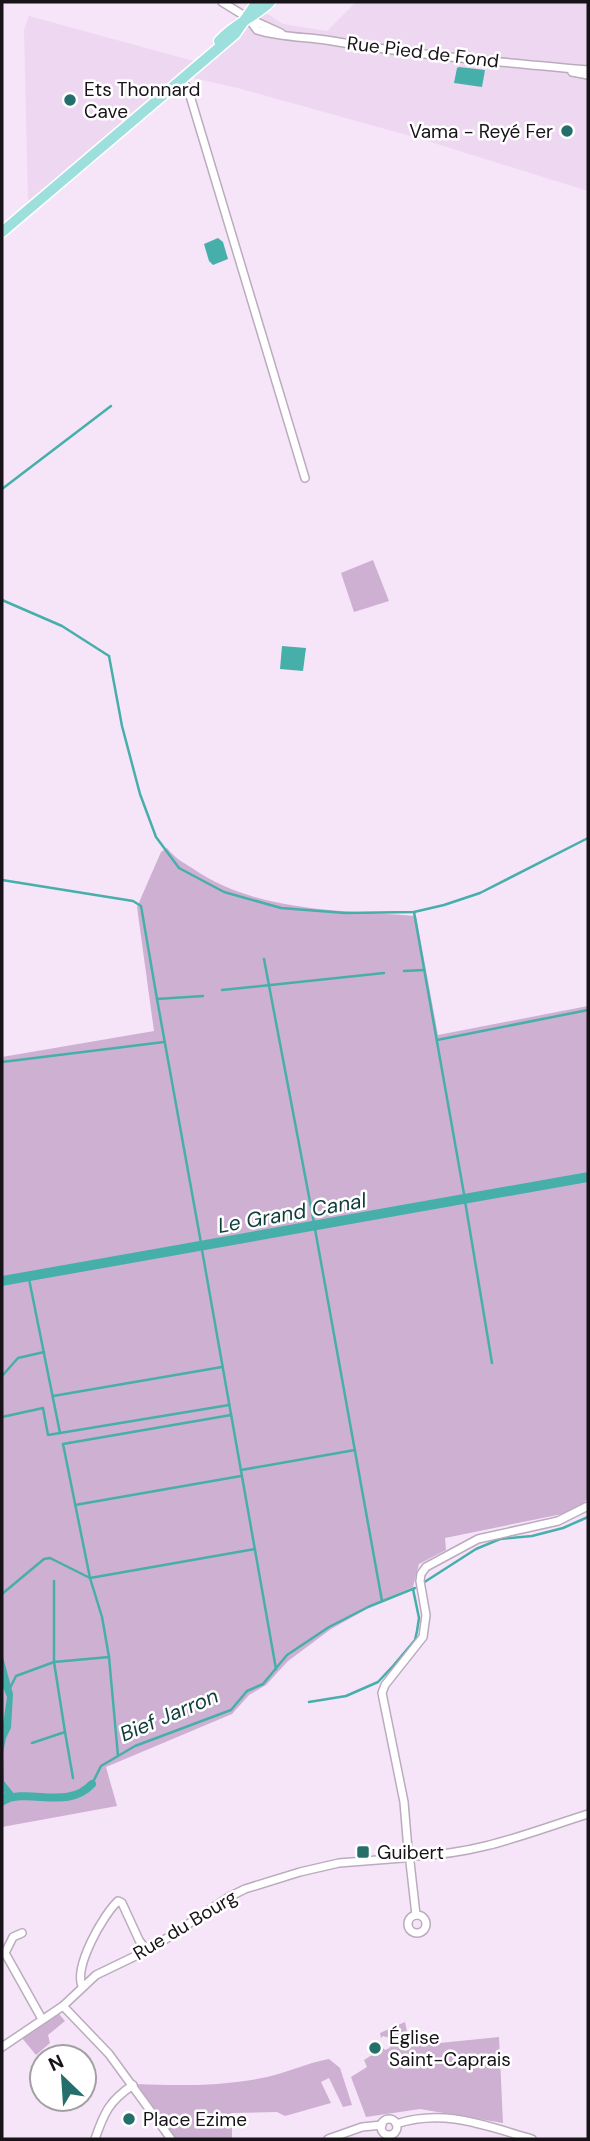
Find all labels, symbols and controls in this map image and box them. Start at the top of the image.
street label: Rue Pied de Fond [346,30,500,74]
place label: Ets Thonnard Cave [84,77,200,124]
marker: Ets Thonnard Cave [62,92,78,108]
place label: Vama - Reyé Fer [409,119,553,144]
marker: Vama - Reyé Fer [559,123,575,139]
water label: Le Grand Canal [216,1186,369,1240]
water label: Bief Jarron [116,1682,222,1748]
place label: Guibert [377,1840,444,1865]
marker: Guibert [355,1844,371,1860]
street label: Rue du Bourg [128,1884,242,1966]
place label: Église Saint-Caprais [389,2025,511,2072]
marker: Église Saint-Caprais [367,2040,383,2056]
north arrow [28,2043,98,2113]
text: N [44,2049,68,2077]
place label: Place Ezime [143,2107,247,2132]
marker: Place Ezime [121,2111,137,2127]

